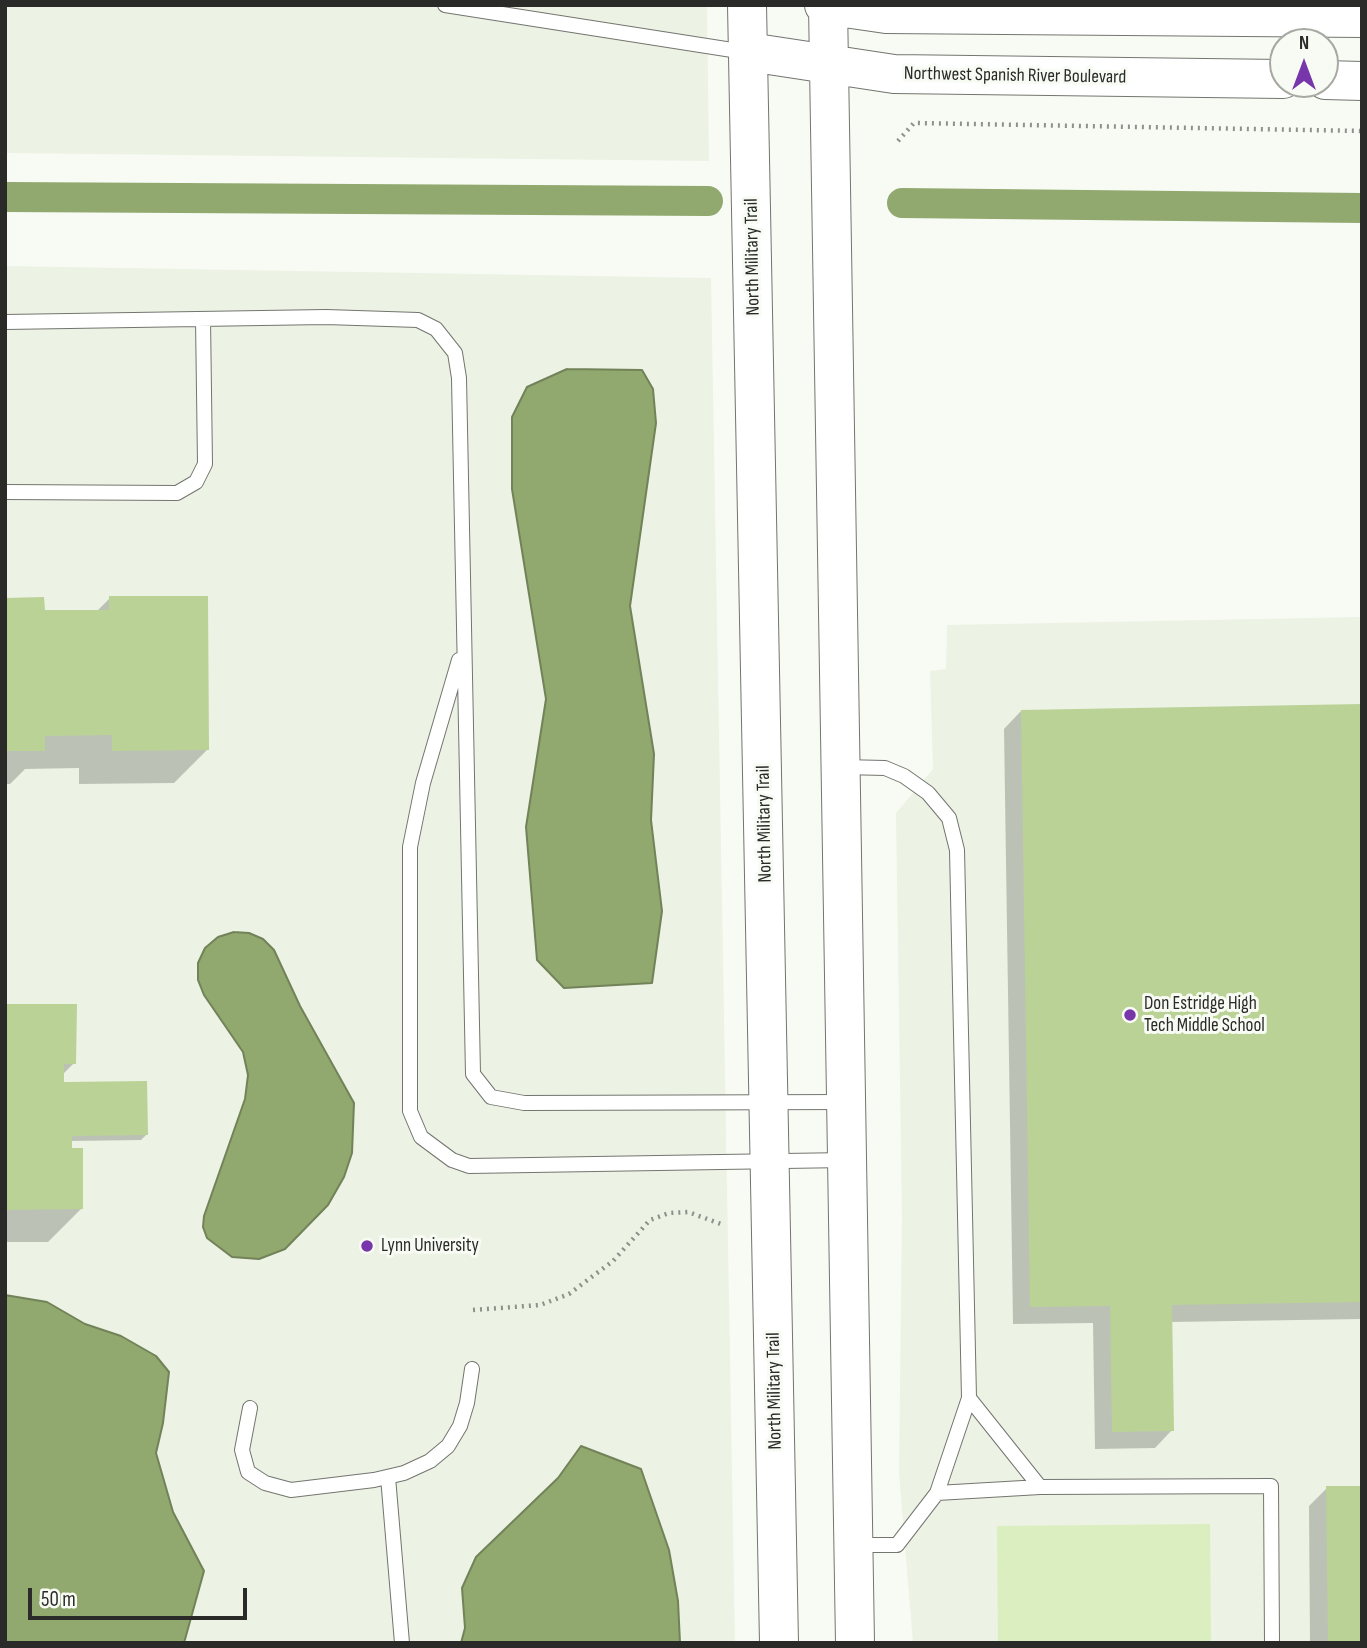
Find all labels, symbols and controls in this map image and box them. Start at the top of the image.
north arrow [1269,28,1339,98]
text: N [1299,32,1309,55]
street label: Northwest Spanish River Boulevard [904,63,1126,89]
street label: North Military Trail [741,198,765,316]
street label: North Military Trail [753,765,777,883]
place label: Don Estridge High Tech Middle School [1144,993,1265,1037]
marker: Don Estridge High Tech Middle School [1122,1007,1138,1023]
place label: Lynn University [381,1235,479,1257]
marker: Lynn University [359,1238,375,1254]
street label: North Military Trail [763,1332,787,1450]
scale bar [32,1574,250,1618]
text: 50 m [41,1587,76,1612]

